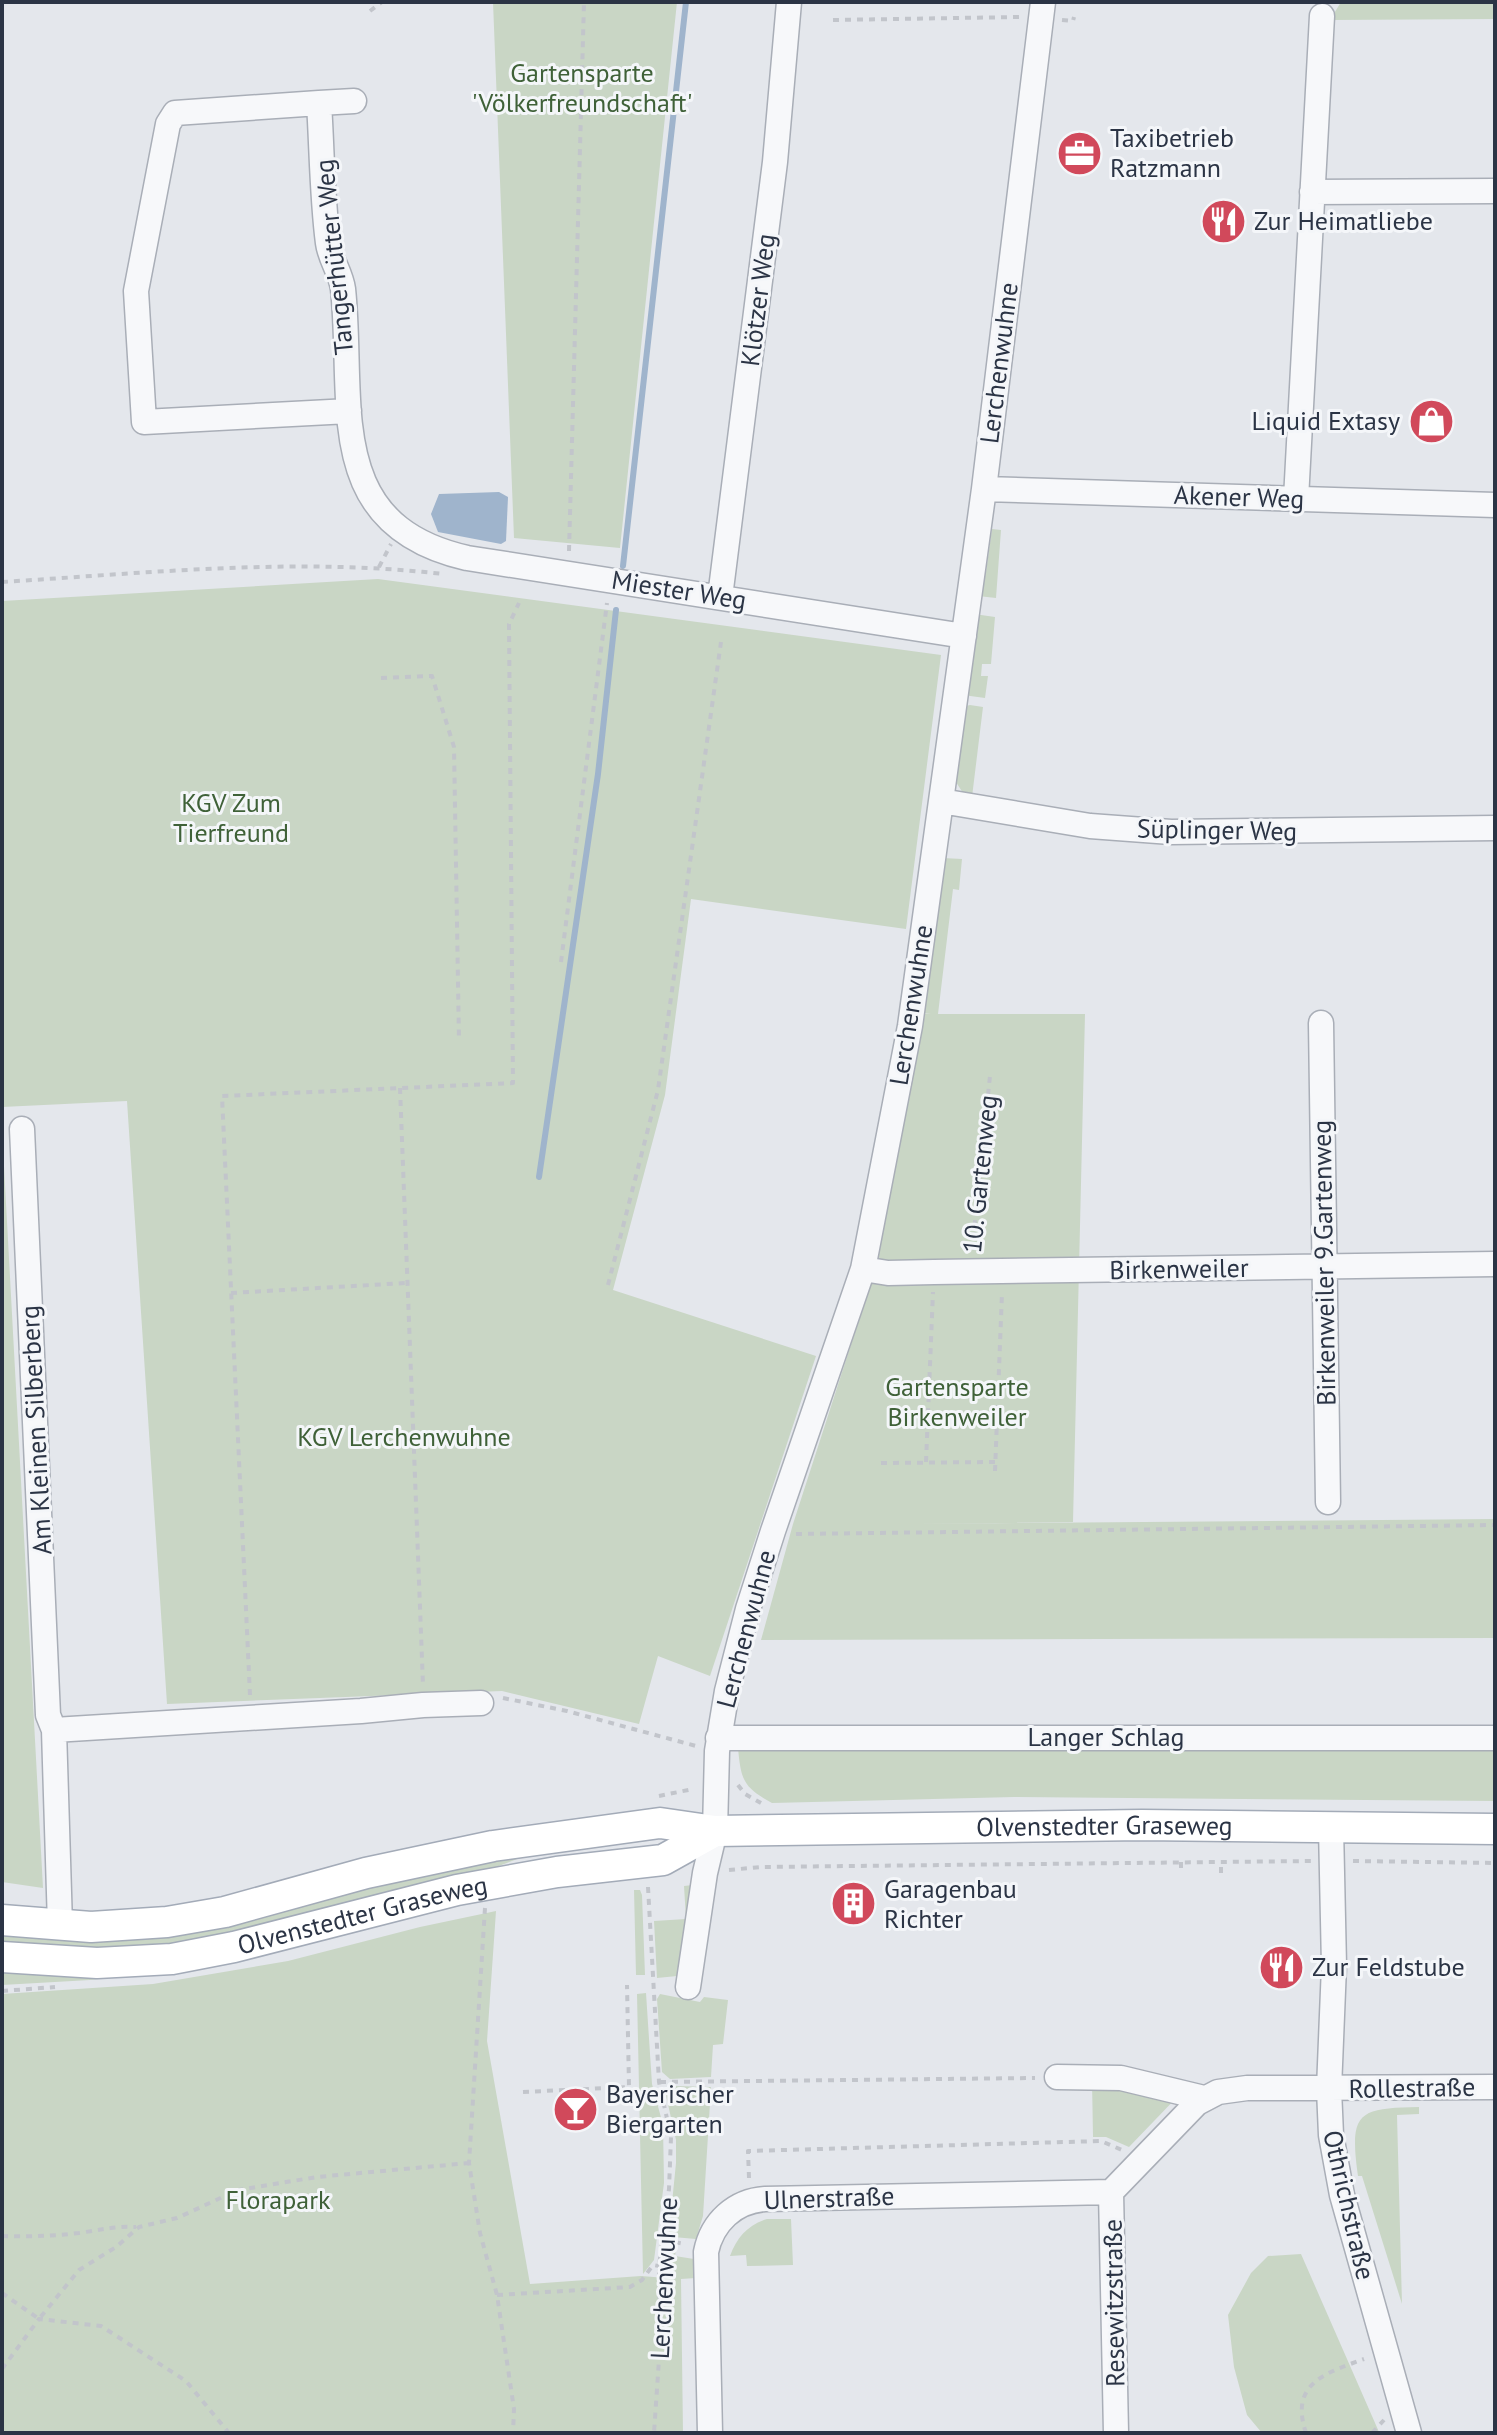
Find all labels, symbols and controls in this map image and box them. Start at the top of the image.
park label: Gartensparte 'Völkerfreundschaft' [472,56,692,119]
place label: Taxibetrieb Ratzmann [1110,121,1234,184]
office icon: Taxibetrieb Ratzmann [1055,129,1103,177]
street label: Tangerhütter Weg [307,158,360,356]
restaurant icon: Zur Heimatliebe [1199,197,1247,245]
place label: Zur Heimatliebe [1254,204,1433,237]
street label: Klötzer Weg [733,232,782,368]
street label: Lerchenwuhne [972,280,1025,445]
shop icon: Liquid Extasy [1407,397,1455,445]
place label: Liquid Extasy [1252,404,1400,437]
street label: Akener Weg [1173,478,1305,515]
street label: Miester Weg [609,563,749,616]
park label: KGV Zum Tierfreund [173,786,289,849]
street label: Süplinger Weg [1137,812,1298,847]
street label: Lerchenwuhne [882,922,939,1088]
street label: 10. Gartenweg [955,1093,1004,1255]
street label: Birkenweiler 9.Gartenweg [1305,1120,1342,1406]
street label: Birkenweiler [1109,1251,1249,1286]
street label: Am Kleinen Silberberg [12,1304,59,1556]
park label: Gartensparte Birkenweiler [885,1370,1029,1433]
park label: KGV Lerchenwuhne [297,1420,511,1453]
street label: Lerchenwuhne [709,1546,782,1711]
street label: Langer Schlag [1027,1720,1185,1753]
street label: Olvenstedter Graseweg [976,1808,1233,1843]
street label: Olvenstedter Graseweg [234,1868,490,1961]
place label: Garagenbau Richter [884,1872,1017,1935]
building icon: Garagenbau Richter [829,1880,877,1928]
restaurant icon: Zur Feldstube [1257,1943,1305,1991]
place label: Zur Feldstube [1312,1950,1465,1983]
street label: Rollestraße [1348,2070,1476,2105]
place label: Bayerischer Biergarten [606,2077,734,2140]
bar icon: Bayerischer Biergarten [551,2085,599,2133]
street label: Othrichstraße [1316,2127,1383,2283]
street label: Ulnerstraße [763,2179,895,2216]
park label: Florapark [226,2183,331,2216]
street label: Lerchenwuhne [643,2196,684,2360]
street label: Resewitzstraße [1096,2219,1131,2387]

